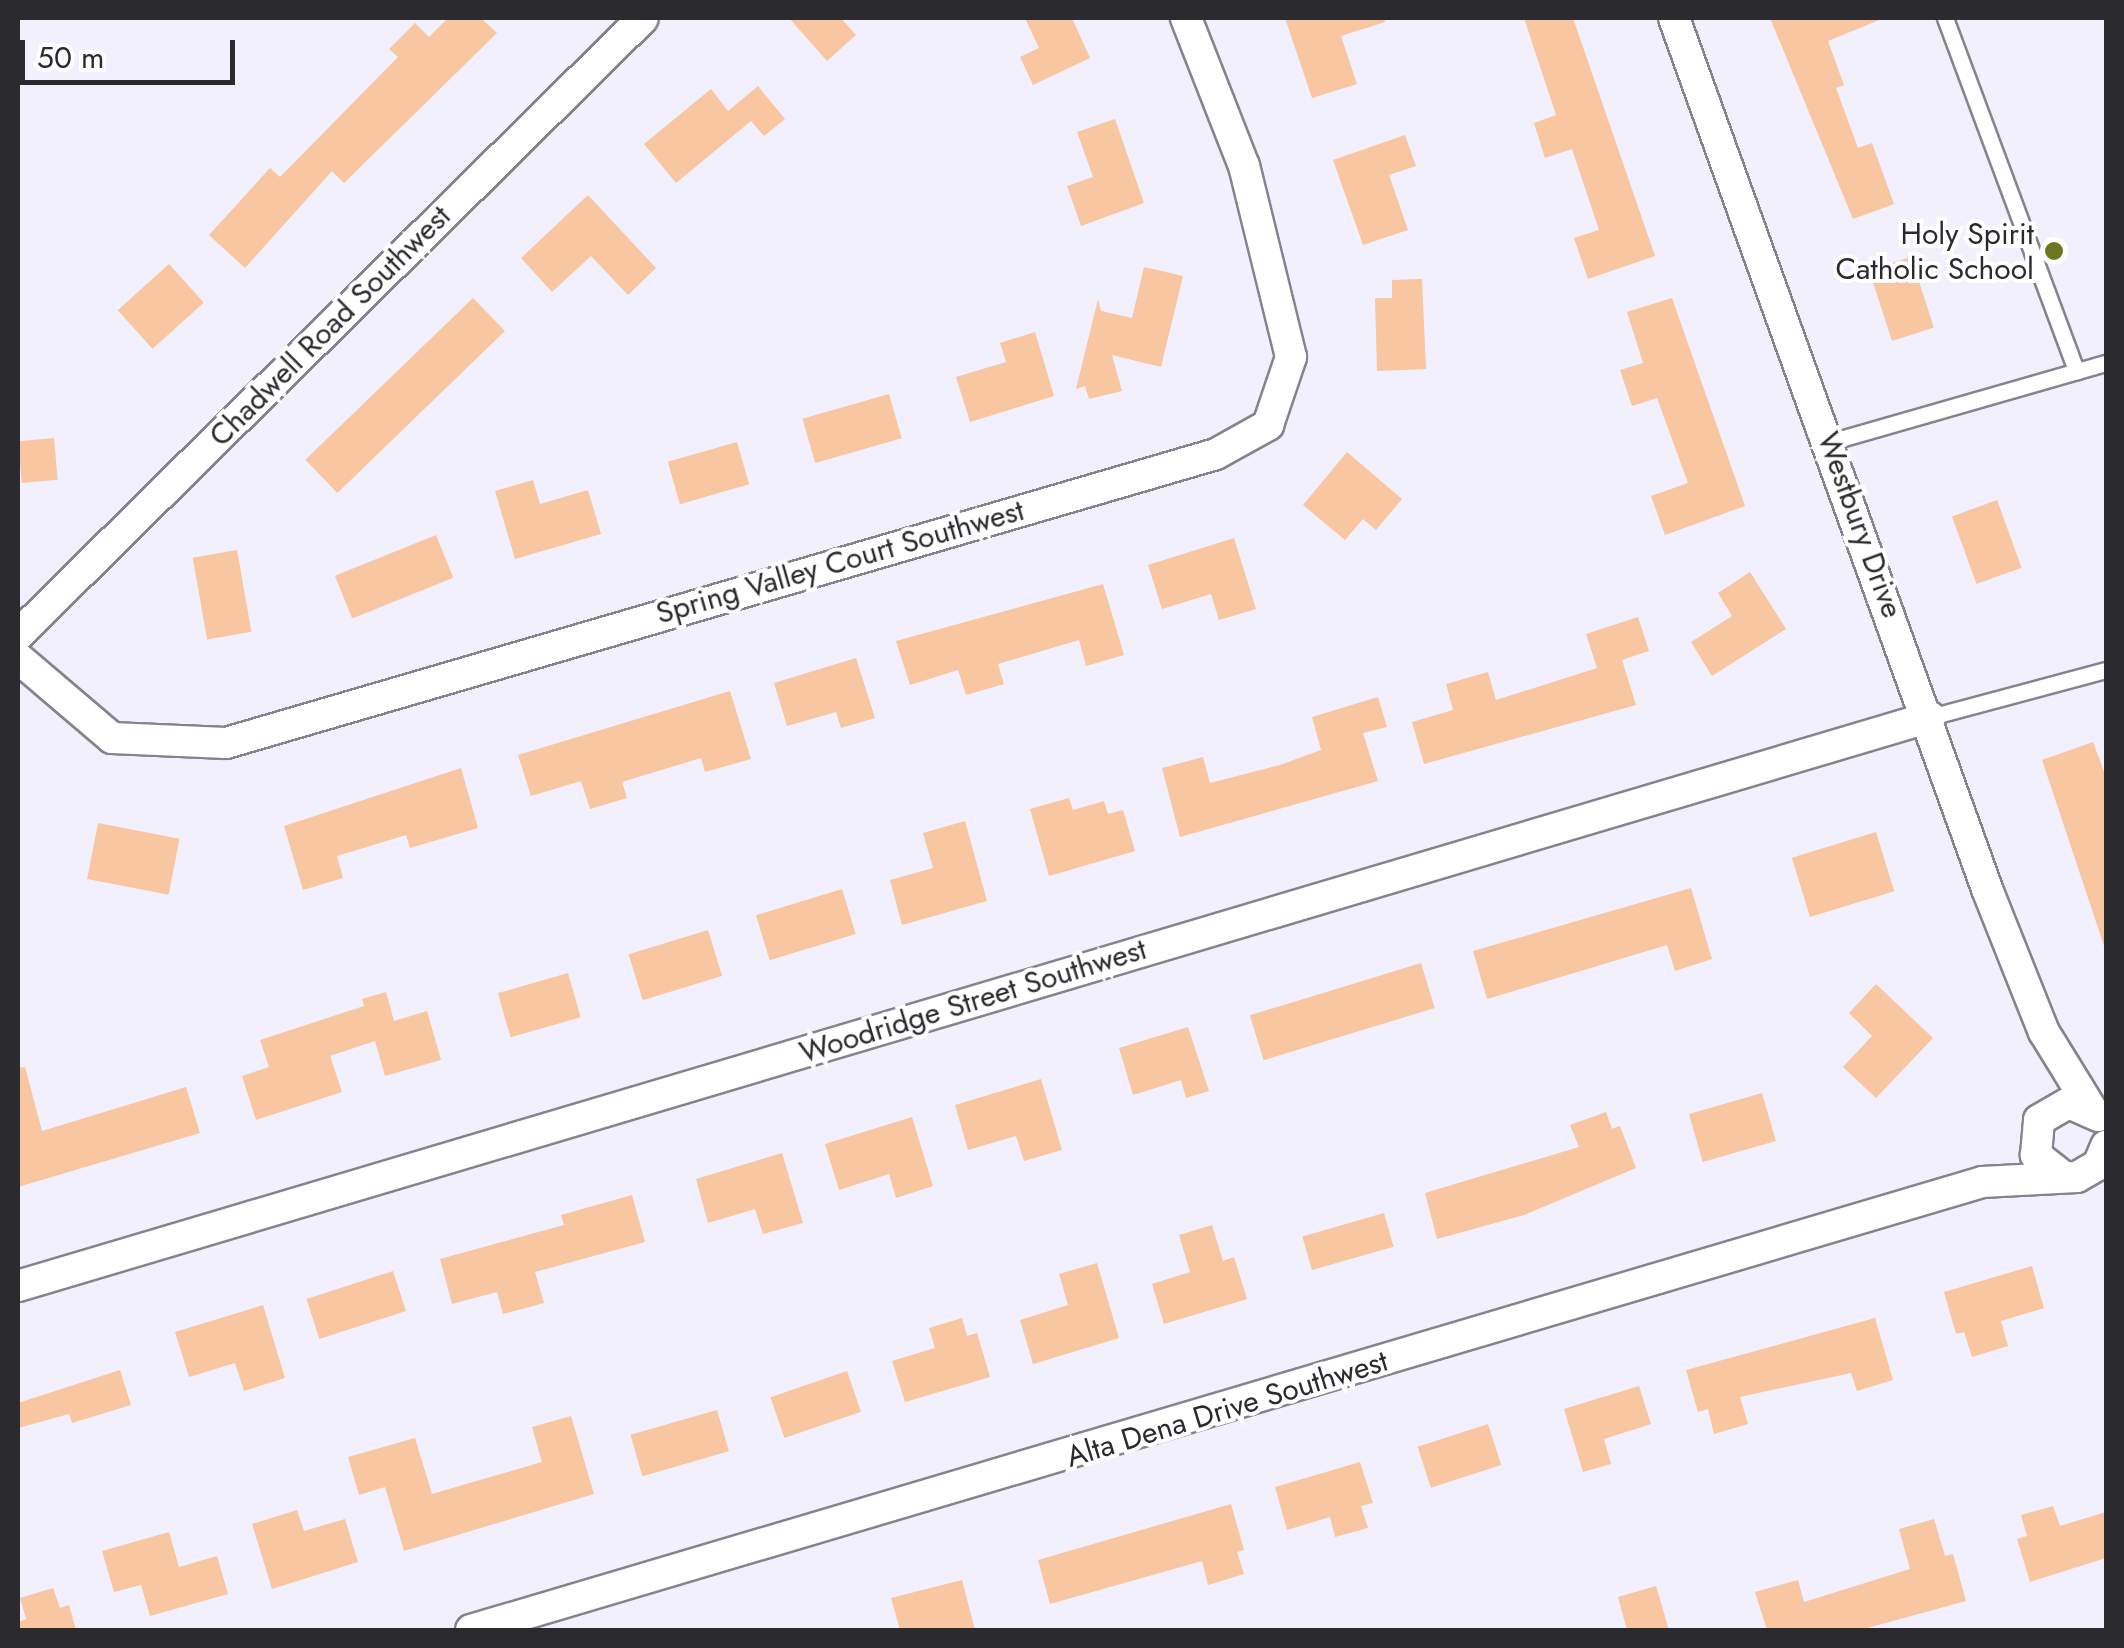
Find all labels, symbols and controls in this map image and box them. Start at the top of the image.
scale bar [25,20,240,82]
text: 50 m [37,36,104,79]
street label: Chadwell Road Southwest [202,198,458,454]
place label: Holy Spirit Catholic School [1835,216,2034,286]
marker: Holy Spirit Catholic School [2043,240,2065,262]
street label: Westbury Drive [1810,427,1910,623]
street label: Spring Valley Court Southwest [652,492,1028,632]
street label: Woodridge Street Southwest [795,931,1151,1071]
street label: Alta Dena Drive Southwest [1062,1343,1392,1475]

